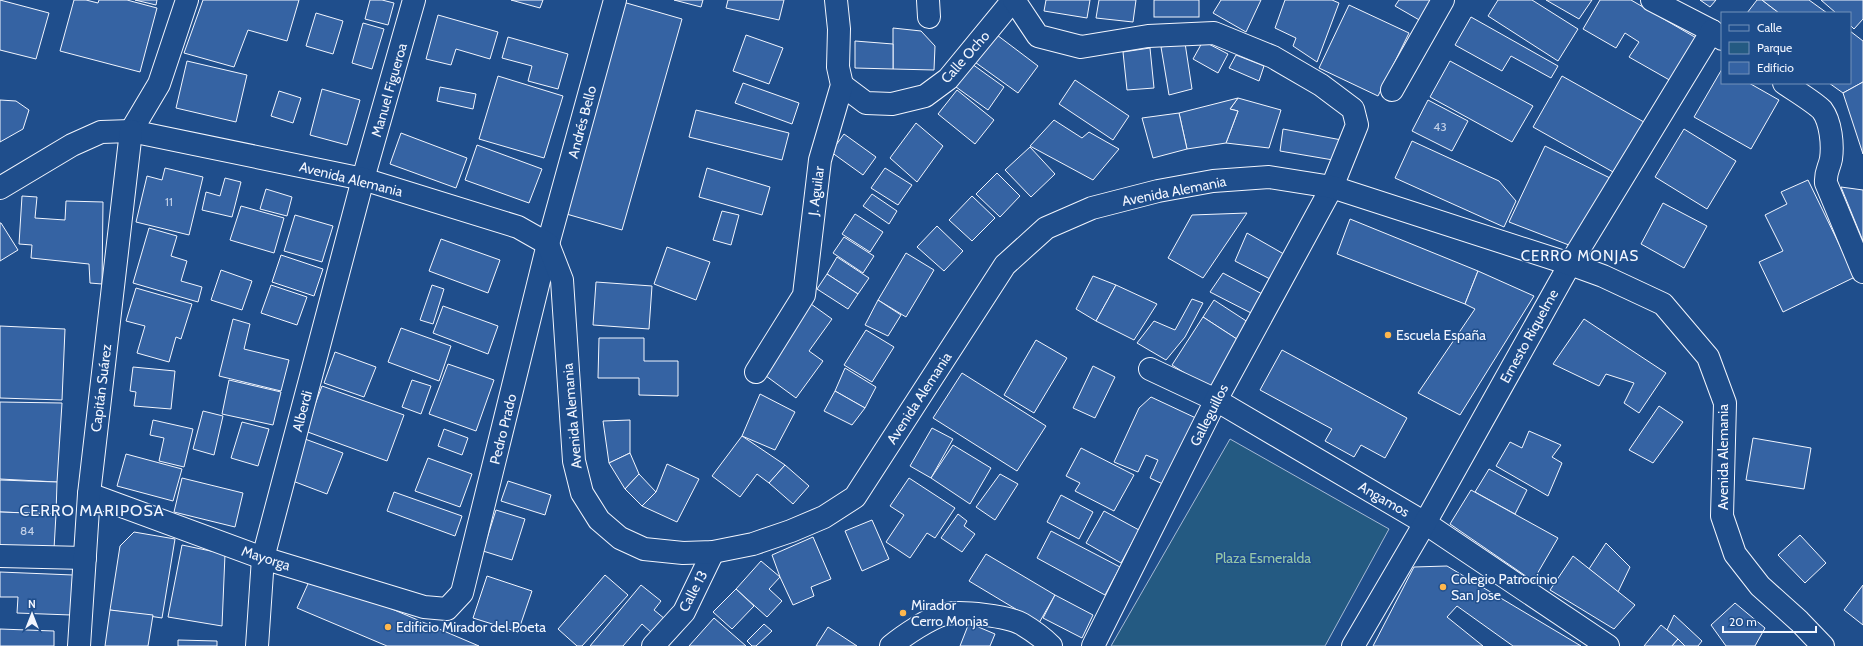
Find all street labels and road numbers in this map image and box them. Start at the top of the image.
street label: Calle Ocho [937,27,993,87]
street label: Manuel Figueroa [367,41,411,139]
street label: Andrés Bello [564,83,600,160]
street label: Avenida Alemania [297,157,405,201]
street label: J. Aguilar [804,165,828,218]
street label: Avenida Alemania [1120,172,1228,210]
street label: Ernesto Riquelme [1496,286,1562,386]
street label: Capitán Suárez [87,342,115,433]
street label: Avenida Alemania [883,348,956,447]
street label: Avenida Alemania [558,362,586,470]
street label: Galleguillos [1186,381,1232,449]
street label: Alberdi [288,388,316,433]
street label: Pedro Prado [486,391,521,466]
street label: Avenida Alemania [1714,404,1732,510]
street label: Angamos [1355,477,1413,521]
street label: Mayorga [239,542,293,574]
street label: Calle 13 [675,567,711,615]

